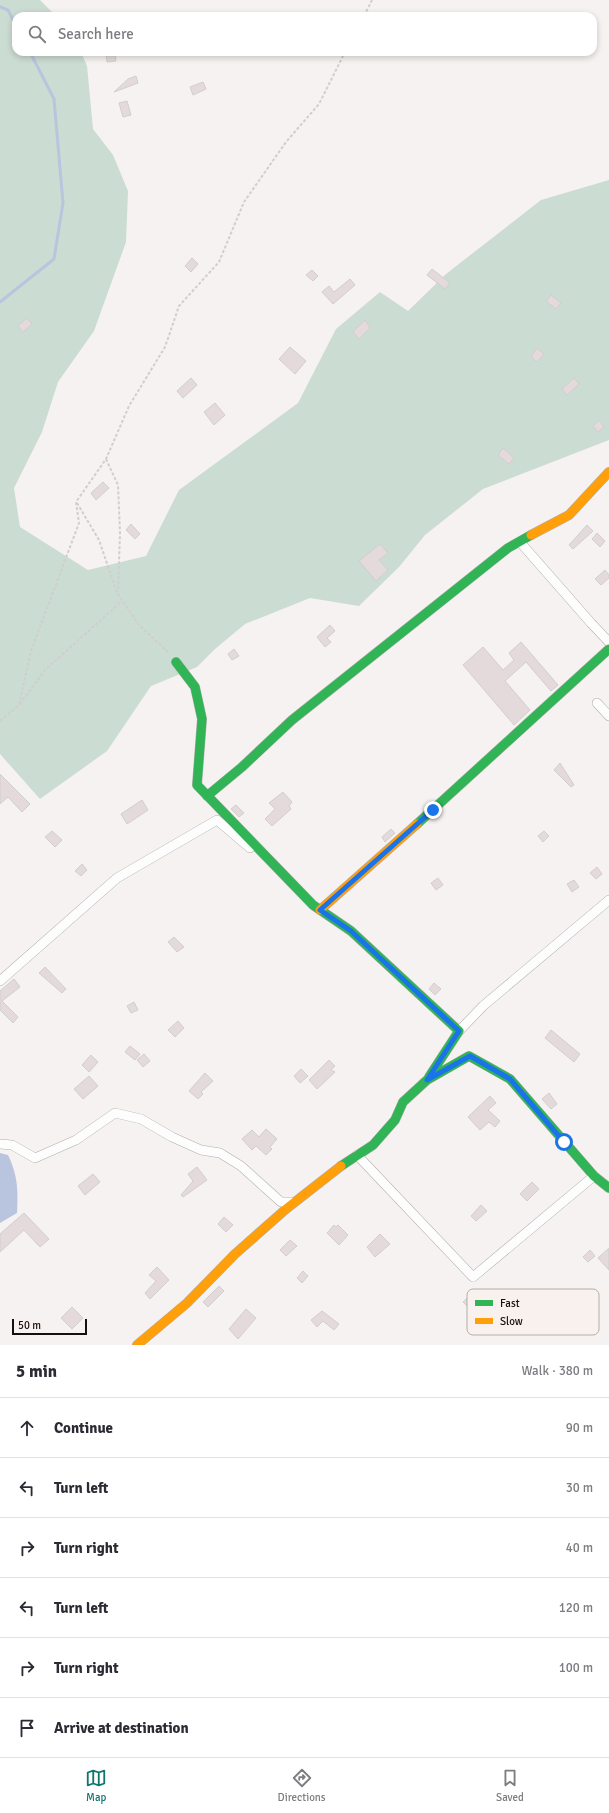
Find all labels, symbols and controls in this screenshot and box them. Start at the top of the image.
search box [12,12,597,56]
icon: search [26,23,48,45]
text: Search here [58,25,134,43]
route end [424,801,442,819]
route start [555,1133,573,1151]
legend [467,1289,599,1335]
text: Fast [500,1297,520,1310]
text: Slow [500,1315,523,1328]
scale bar [12,1317,87,1336]
text: 50 m [18,1319,41,1332]
text: 5 min [16,1361,57,1382]
text: Walk · 380 m [522,1363,593,1379]
icon: ahead [16,1417,38,1439]
text: Continue [54,1419,113,1437]
text: 90 m [566,1420,593,1436]
icon: left [16,1477,38,1499]
text: Turn left [54,1479,108,1497]
text: 30 m [566,1480,593,1496]
icon: right [16,1537,38,1559]
text: Turn right [54,1539,119,1557]
text: 40 m [566,1540,593,1556]
icon: left [16,1597,38,1619]
text: Turn left [54,1599,108,1617]
text: 120 m [559,1600,593,1616]
icon: right [16,1657,38,1679]
text: Turn right [54,1659,119,1677]
text: 100 m [559,1660,593,1676]
icon: arrive [16,1717,38,1739]
text: Arrive at destination [54,1719,189,1737]
tab: Map [85,1767,107,1804]
tab: Directions [278,1767,326,1804]
tab: Saved [496,1767,524,1804]

